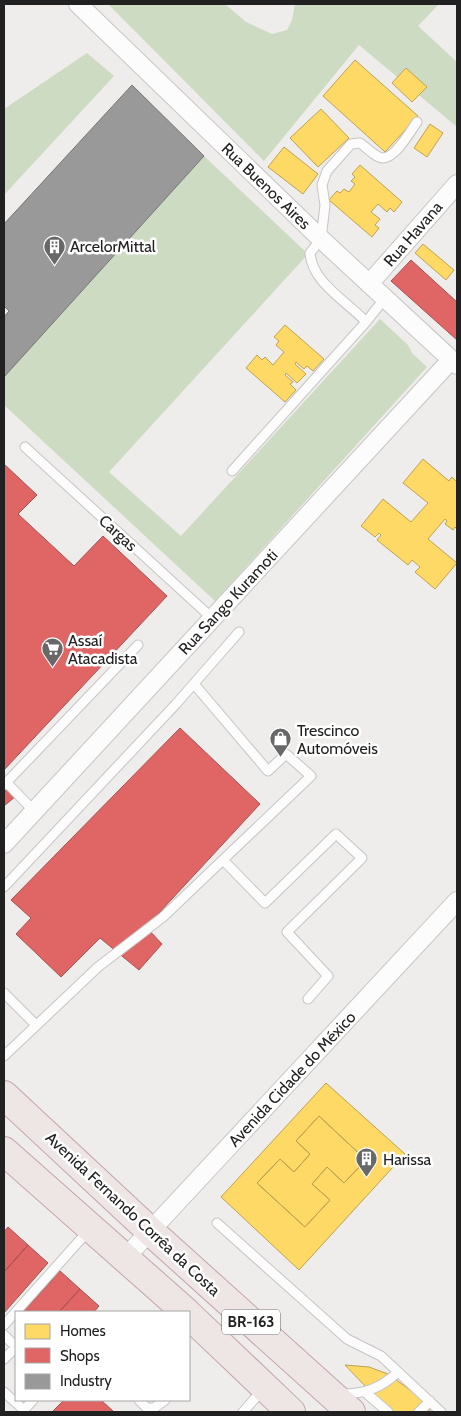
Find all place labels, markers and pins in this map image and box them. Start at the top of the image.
building icon: ArcelorMittal [42,234,66,265]
place label: ArcelorMittal [70,237,156,256]
place label: Assaí Atacadista [68,631,138,668]
supermarket icon: Assaí Atacadista [40,637,64,668]
place label: Trescinco Automóveis [297,721,378,758]
shop icon: Trescinco Automóveis [269,727,293,758]
building icon: Harissa [355,1147,379,1178]
place label: Harissa [383,1150,432,1169]

